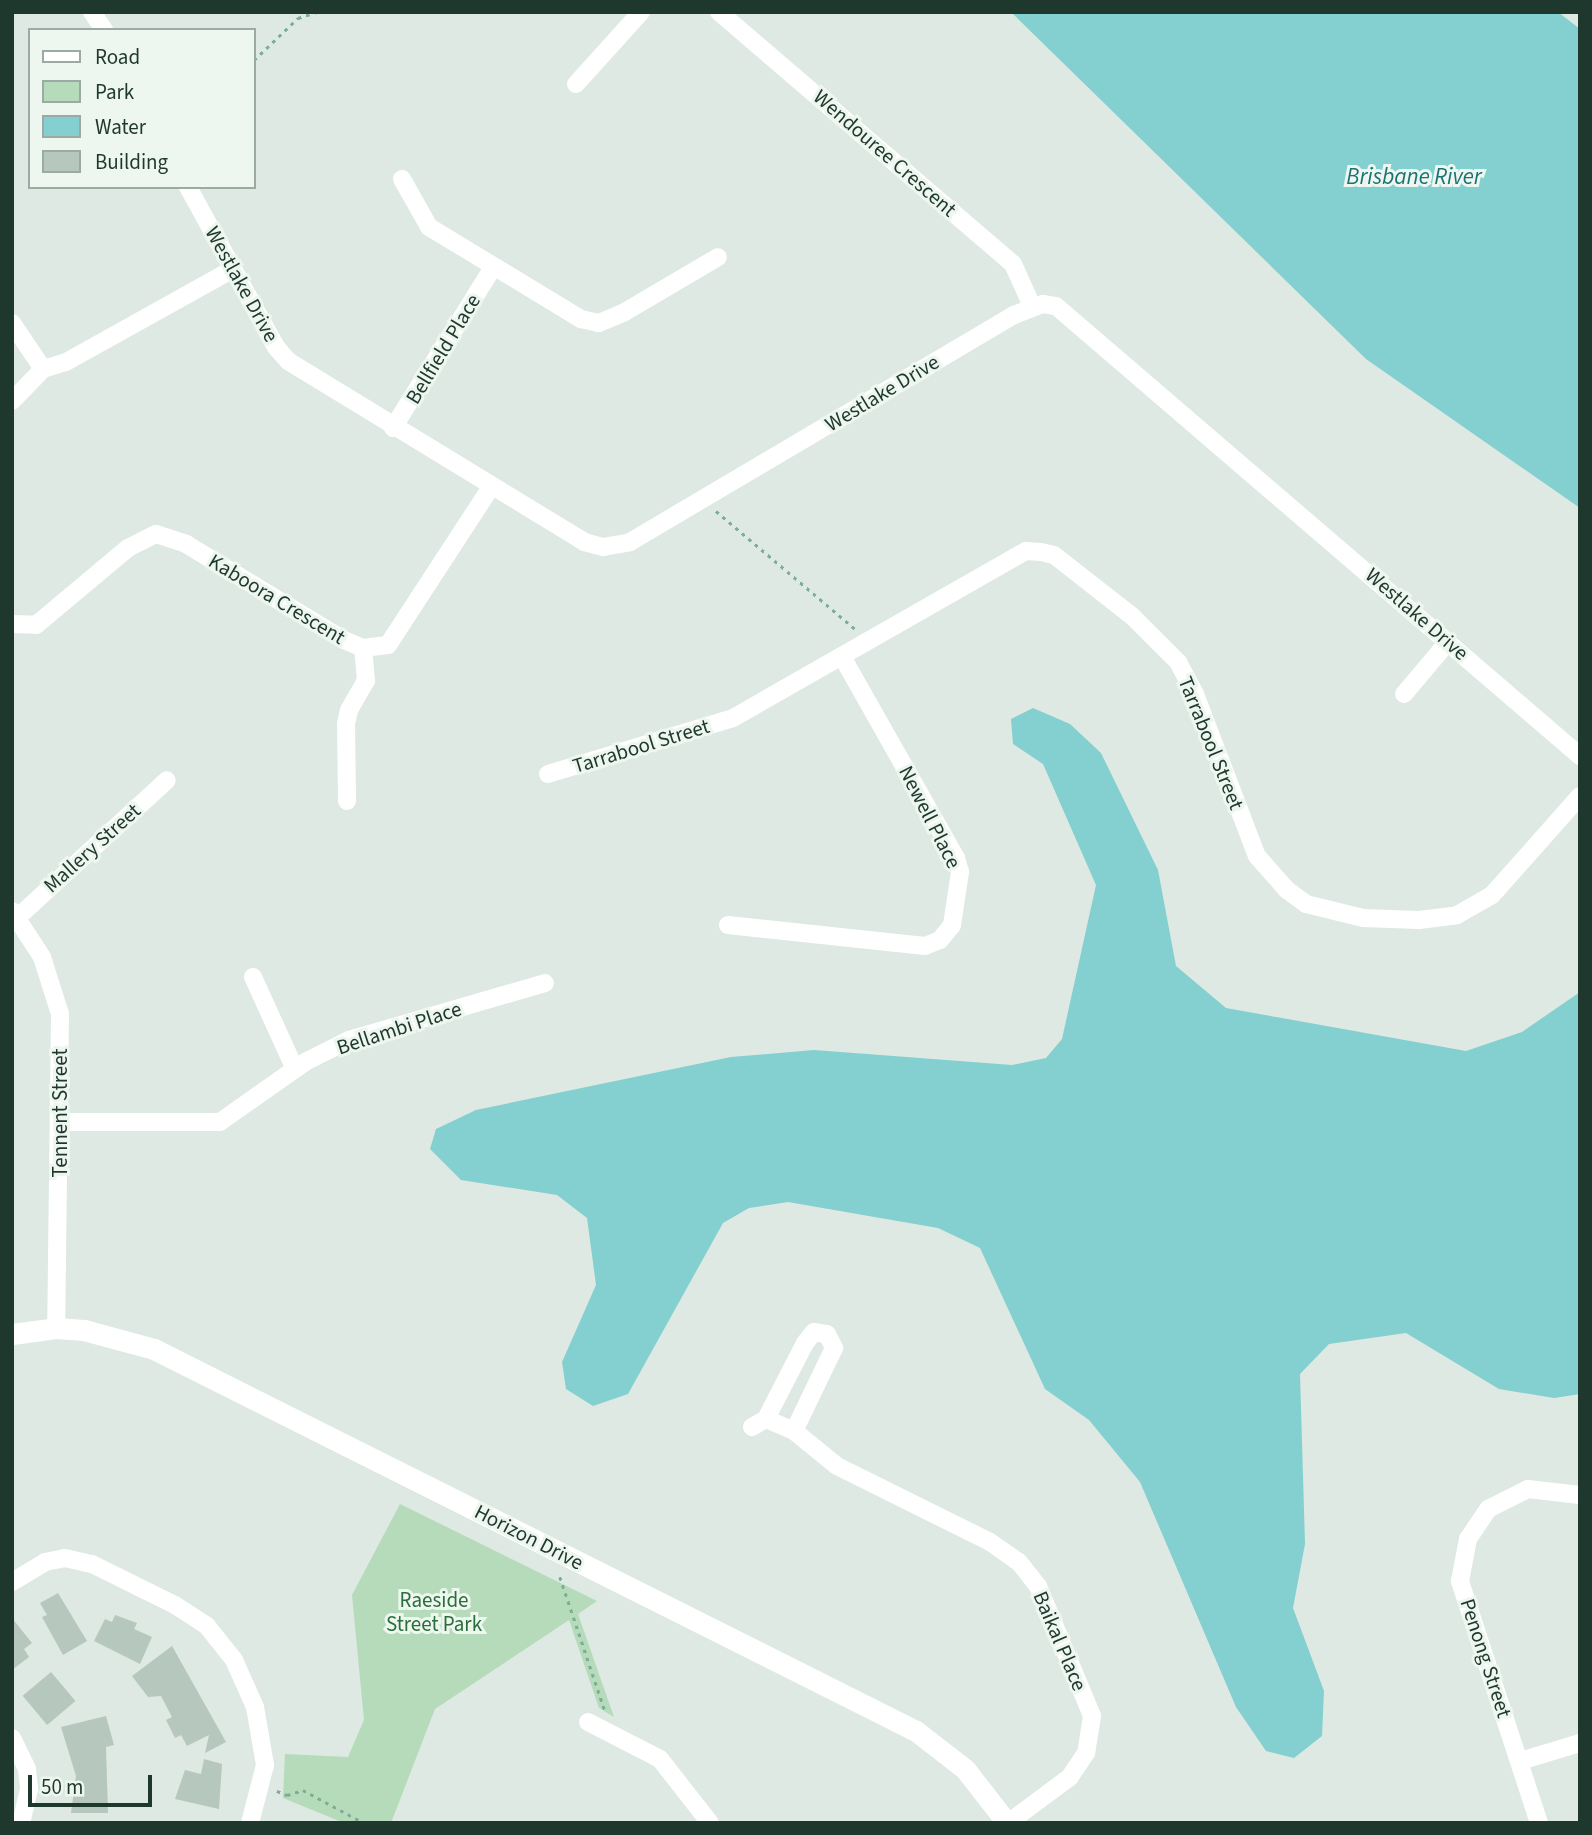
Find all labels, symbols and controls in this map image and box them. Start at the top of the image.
legend [28,28,256,189]
text: Road [95,42,140,72]
text: Park [95,77,134,107]
street label: Wendouree Crescent [808,84,962,222]
text: Water [95,112,146,142]
text: Building [95,147,168,177]
water label: Brisbane River [1346,163,1482,191]
street label: Westlake Drive [200,222,284,346]
street label: Bellfield Place [400,289,486,409]
street label: Westlake Drive [820,349,944,437]
street label: Kaboora Crescent [204,548,350,650]
street label: Westlake Drive [1360,562,1474,666]
street label: Tarrabool Street [1173,673,1249,813]
street label: Tarrabool Street [570,713,712,779]
street label: Newell Place [893,761,967,873]
street label: Mallery Street [38,798,146,898]
street label: Bellambi Place [333,996,465,1060]
street label: Tennent Street [47,1048,73,1178]
street label: Horizon Drive [470,1499,588,1575]
park label: Raeside Street Park [386,1587,482,1637]
street label: Baikal Place [1028,1587,1092,1695]
street label: Penong Street [1455,1595,1517,1721]
scale bar [32,1762,156,1806]
text: 50 m [41,1772,83,1802]

